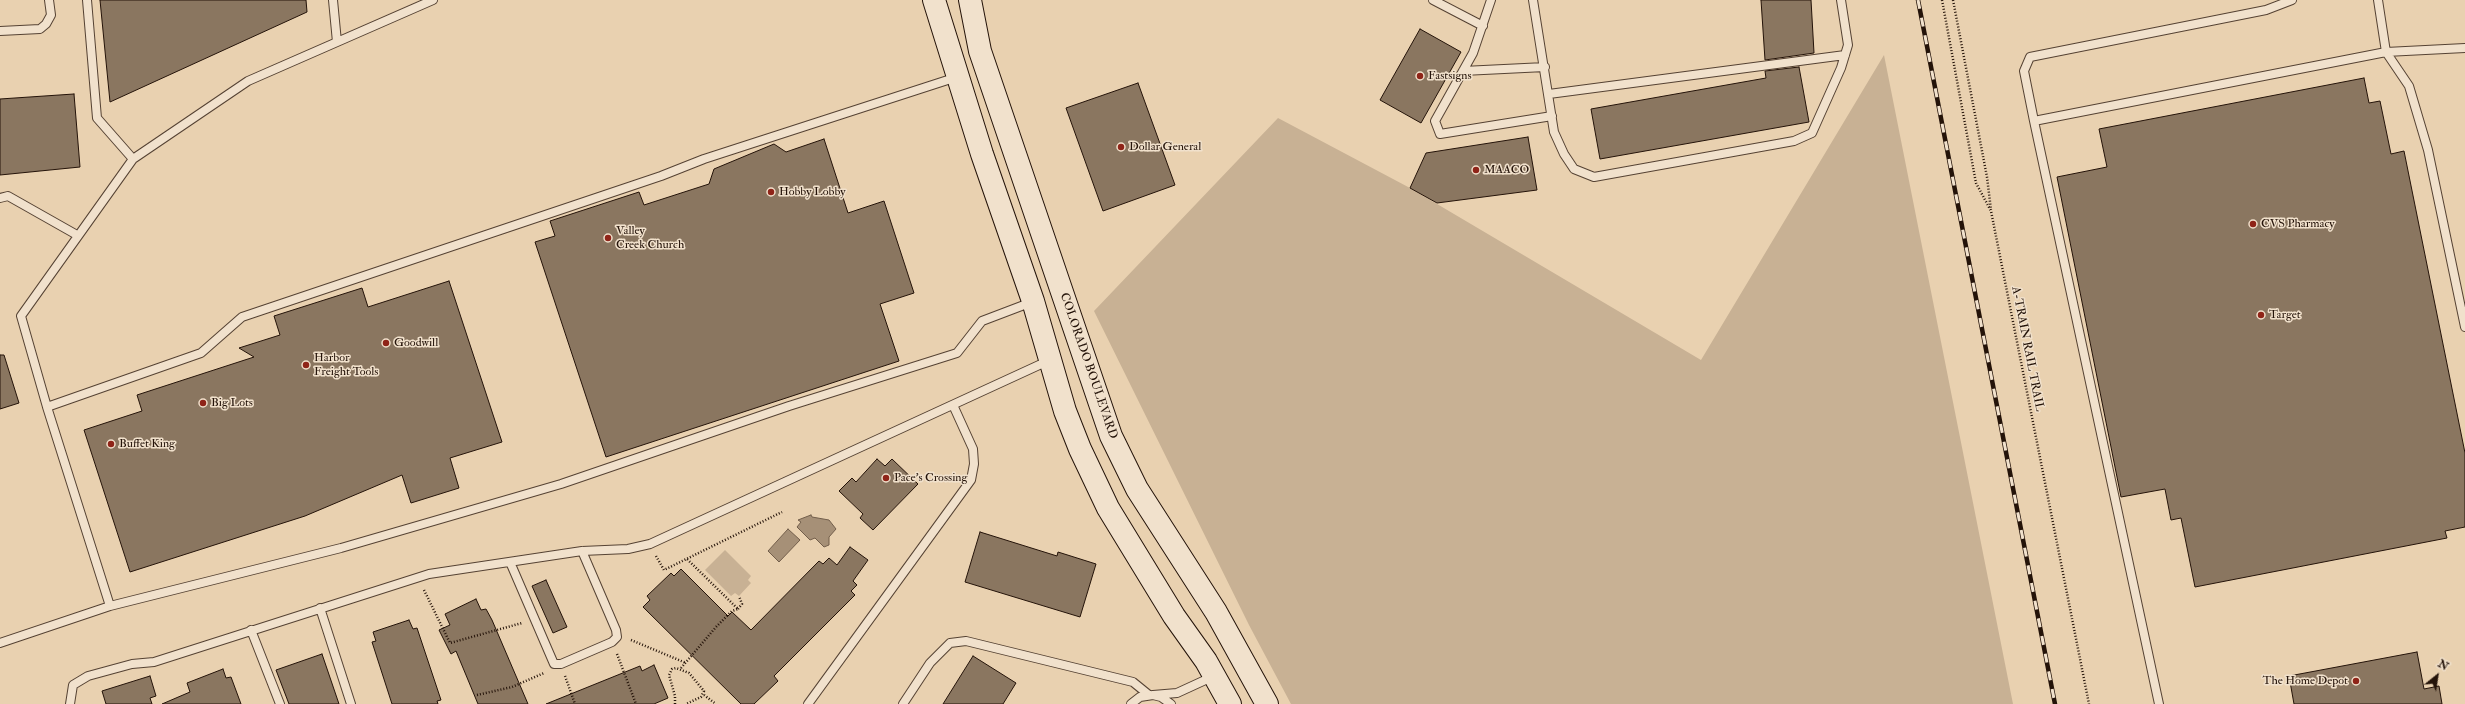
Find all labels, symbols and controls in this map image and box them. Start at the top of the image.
place label: Fastsigns [1428,69,1472,83]
marker: Fastsigns [1415,71,1425,81]
place label: Dollar General [1129,140,1201,154]
marker: Dollar General [1116,142,1126,152]
place label: MAACO [1484,163,1529,177]
marker: MAACO [1471,165,1481,175]
place label: Hobby Lobby [779,185,845,199]
marker: Hobby Lobby [766,187,776,197]
place label: CVS Pharmacy [2261,217,2335,231]
marker: CVS Pharmacy [2248,219,2258,229]
place label: Valley Creek Church [616,224,684,252]
marker: Valley Creek Church [603,233,613,243]
street label: A-TRAIN RAIL TRAIL [2008,285,2046,413]
street label: COLORADO BOULEVARD [1056,291,1120,441]
place label: Target [2269,308,2301,322]
marker: Target [2256,310,2266,320]
place label: Goodwill [394,336,438,350]
marker: Goodwill [381,338,391,348]
place label: Harbor Freight Tools [314,351,378,379]
marker: Harbor Freight Tools [301,360,311,370]
place label: Big Lots [211,396,253,410]
marker: Big Lots [198,398,208,408]
place label: Buffet King [119,437,175,451]
marker: Buffet King [106,439,116,449]
place label: Pace's Crossing [894,471,967,485]
marker: Pace's Crossing [881,473,891,483]
north arrow [2417,656,2457,696]
text: N [2436,657,2451,673]
place label: The Home Depot [2262,674,2348,688]
marker: The Home Depot [2351,676,2361,686]

